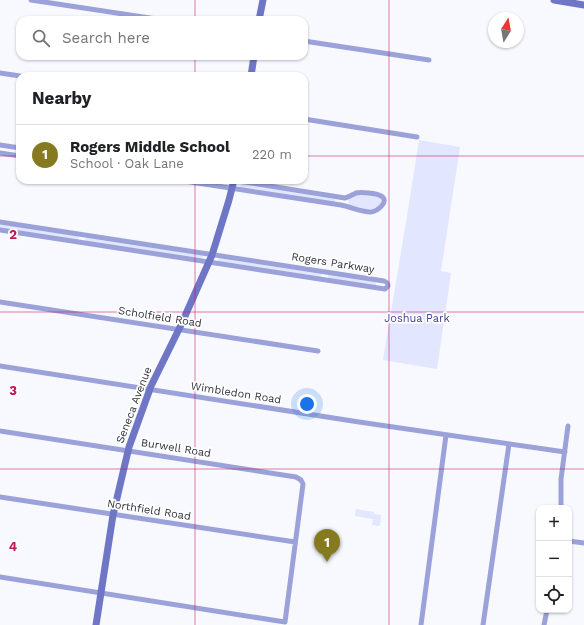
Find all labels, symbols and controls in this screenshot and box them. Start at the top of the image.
north arrow [488,12,524,48]
search box [16,16,308,60]
icon: search [30,27,52,49]
text: Search here [62,29,150,47]
text: Nearby [32,88,91,108]
text: Rogers Middle School [70,138,230,156]
text: 1 [42,147,48,162]
text: 220 m [252,147,292,162]
text: School · Oak Lane [70,156,184,171]
text: 2 [9,227,17,242]
street label: Rogers Parkway [290,250,376,276]
street label: Scholfield Road [117,304,203,330]
park label: Joshua Park [384,312,450,325]
street label: Seneca Avenue [113,365,155,445]
street label: Wimbledon Road [190,379,282,407]
text: 3 [9,383,17,398]
your location [297,394,317,414]
street label: Burwell Road [140,436,212,460]
street label: Northfield Road [106,497,192,523]
map controls [536,505,572,613]
button: + [536,505,572,541]
pin: 1 [314,529,340,562]
text: 4 [9,539,18,554]
button: − [536,541,572,577]
button: locate [536,577,572,613]

